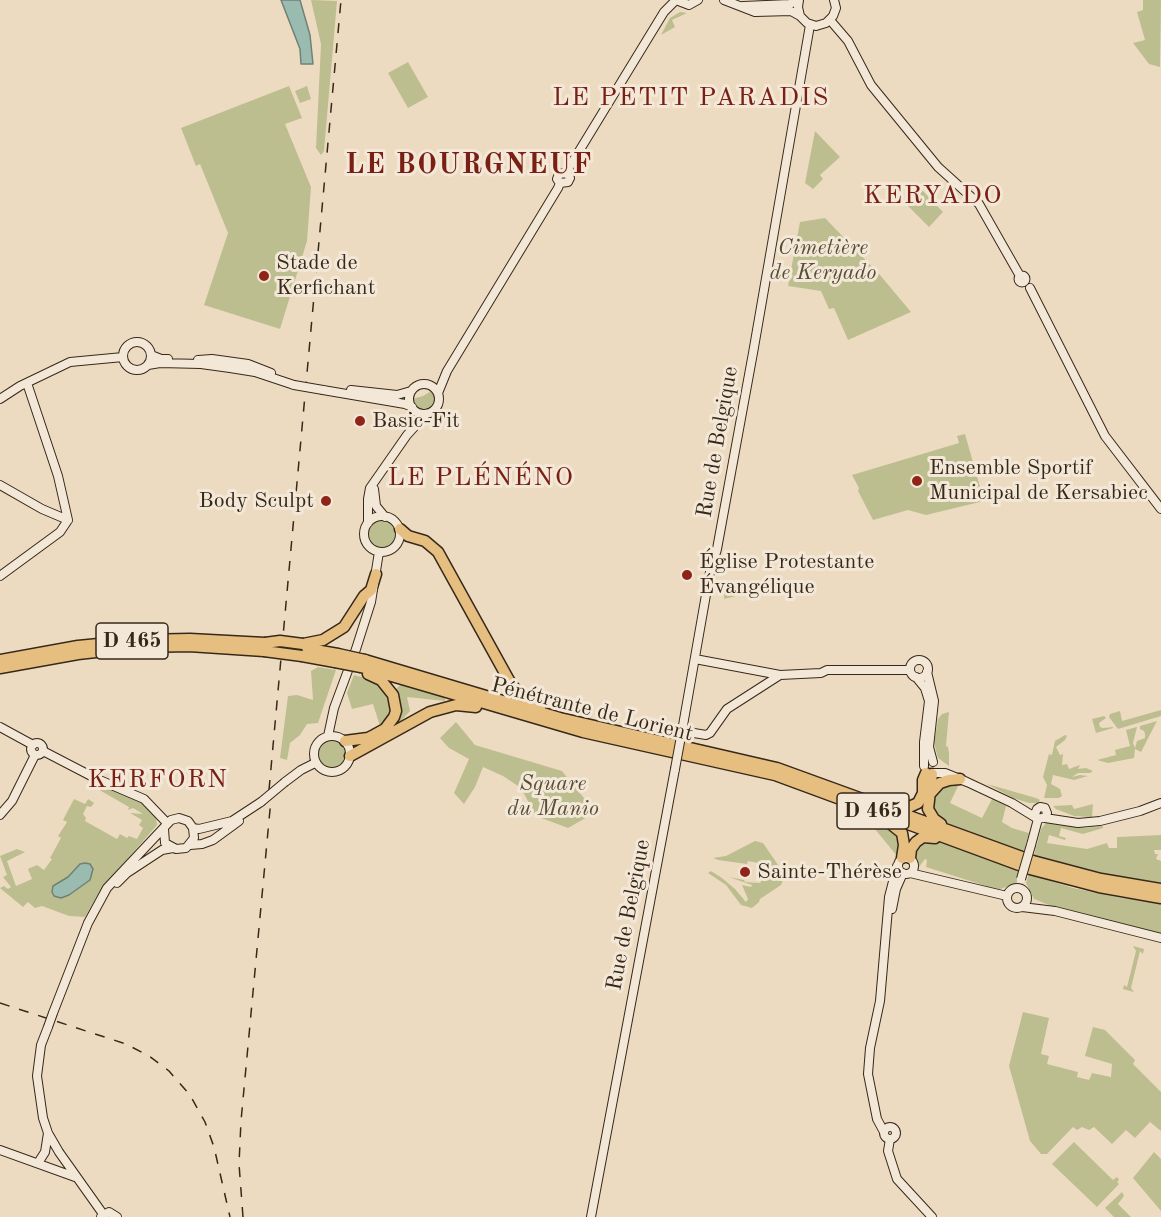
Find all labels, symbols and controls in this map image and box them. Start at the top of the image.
district label: LE PETIT PARADIS [552,82,830,114]
district label: LE BOURGNEUF [345,149,593,183]
district label: KERYADO [863,180,1003,212]
park label: Cimetière de Keryado [770,235,876,286]
place label: Stade de Kerfichant [276,250,375,302]
marker: Stade de Kerfichant [257,269,271,283]
street label: Rue de Belgique [692,364,744,520]
place label: Basic-Fit [372,408,460,434]
marker: Basic-Fit [353,414,367,428]
place label: Ensemble Sportif Municipal de Kersabiec [929,455,1148,506]
district label: LE PLÉNÉNO [388,462,574,494]
marker: Ensemble Sportif Municipal de Kersabiec [910,474,924,488]
place label: Body Sculpt [199,488,314,514]
marker: Body Sculpt [319,494,333,508]
place label: Église Protestante Évangélique [699,549,874,600]
marker: Église Protestante Évangélique [680,568,694,582]
road number: D 465 [96,623,168,659]
street label: Pénétrante de Lorient [488,672,696,748]
district label: KERFORN [87,764,229,796]
park label: Square du Manio [507,771,599,822]
road number: D 465 [837,793,909,829]
street label: Rue de Belgique [601,837,657,993]
place label: Sainte-Thérèse [757,859,902,885]
marker: Sainte-Thérèse [738,865,752,879]

